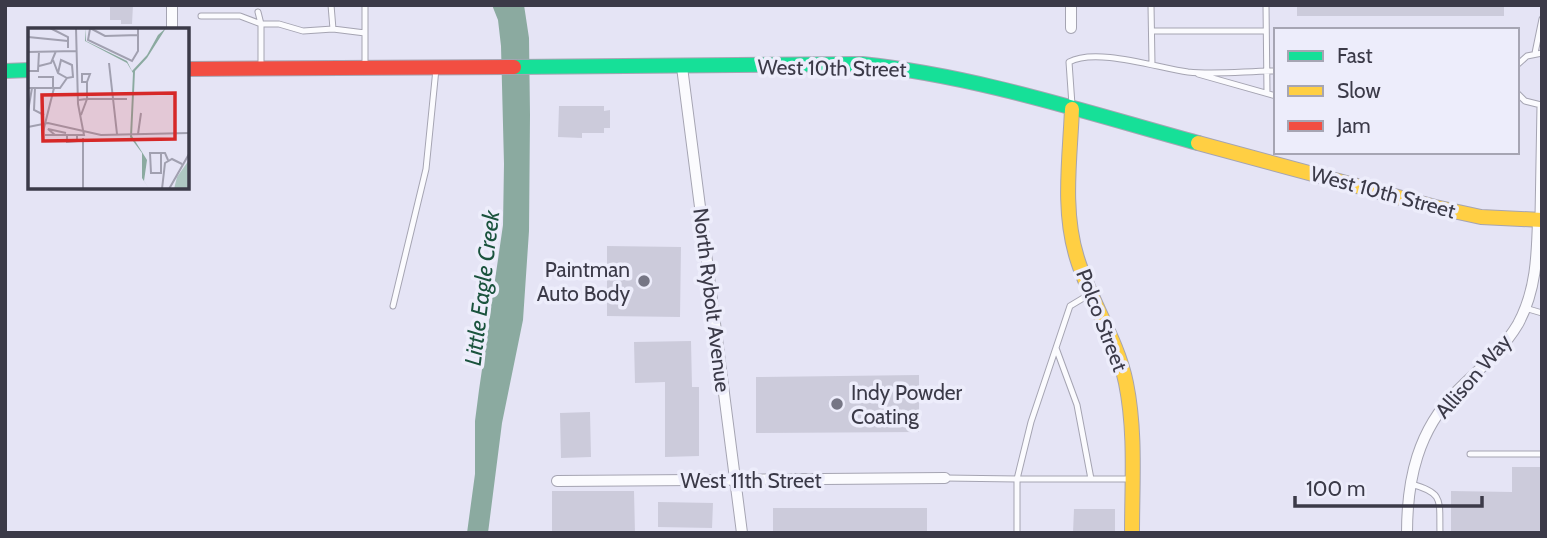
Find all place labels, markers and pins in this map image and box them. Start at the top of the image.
place label: Paintman Auto Body [537,257,630,306]
marker: Paintman Auto Body [636,273,652,289]
place label: Indy Powder Coating [851,380,963,429]
marker: Indy Powder Coating [829,396,845,412]

